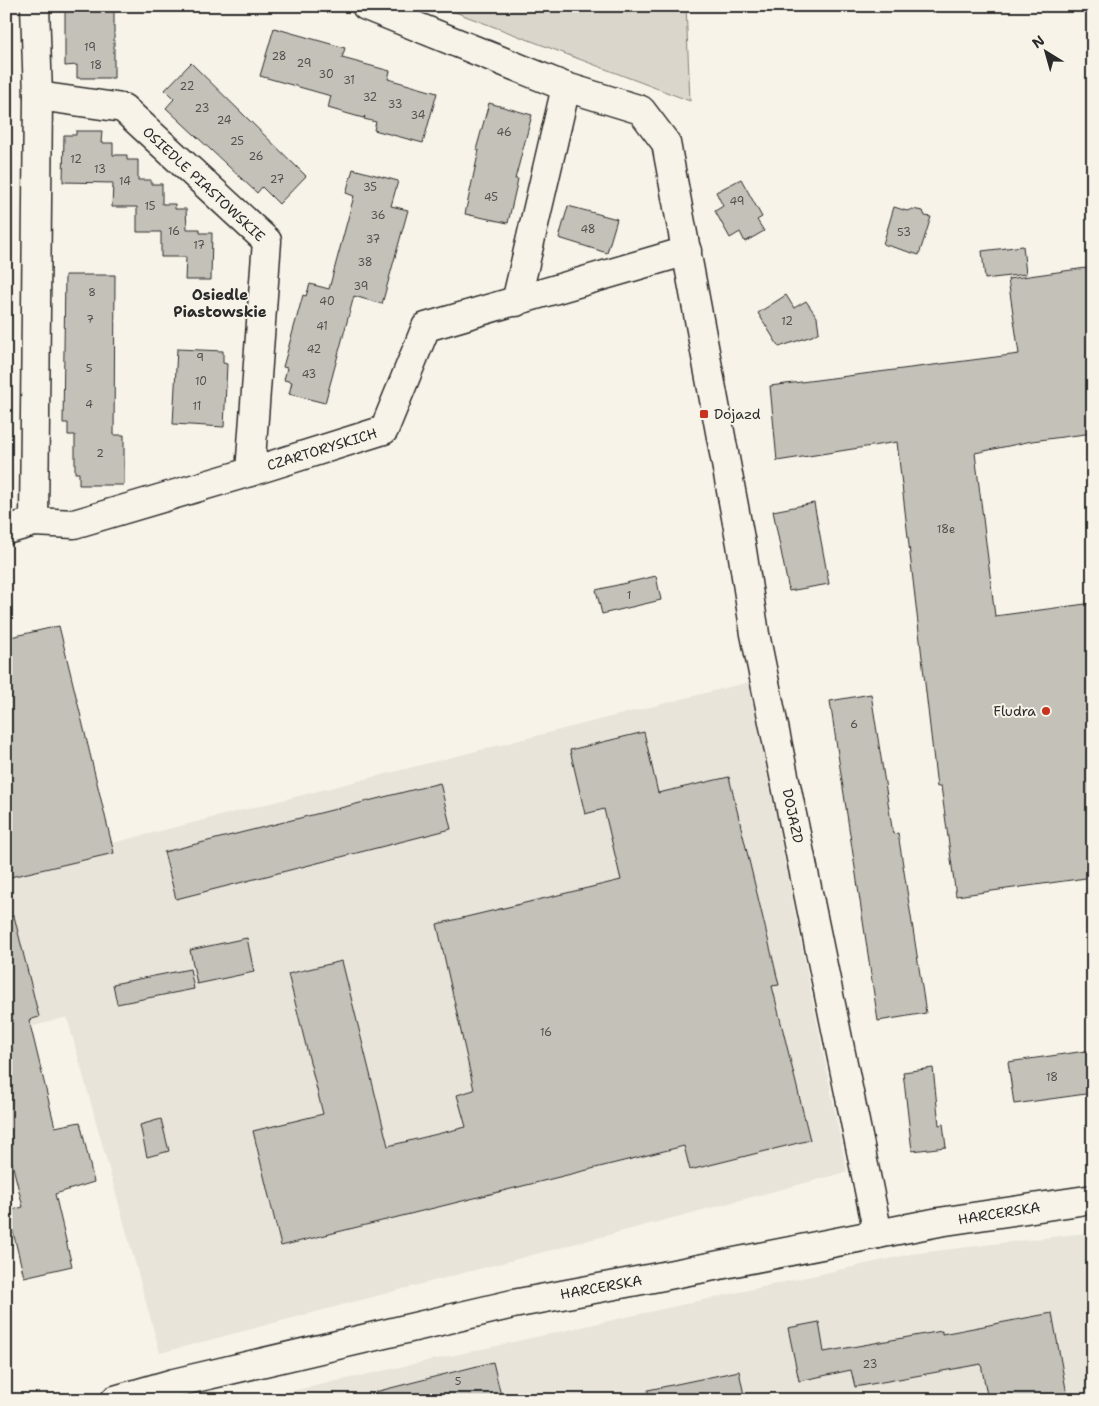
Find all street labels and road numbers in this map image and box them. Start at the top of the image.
street label: OSIEDLE PIASTOWSKIE [139,123,269,246]
street label: CZARTORYSKICH [265,424,379,474]
street label: DOJAZD [778,787,808,845]
street label: HARCERSKA [957,1198,1041,1228]
street label: HARCERSKA [559,1271,643,1303]

